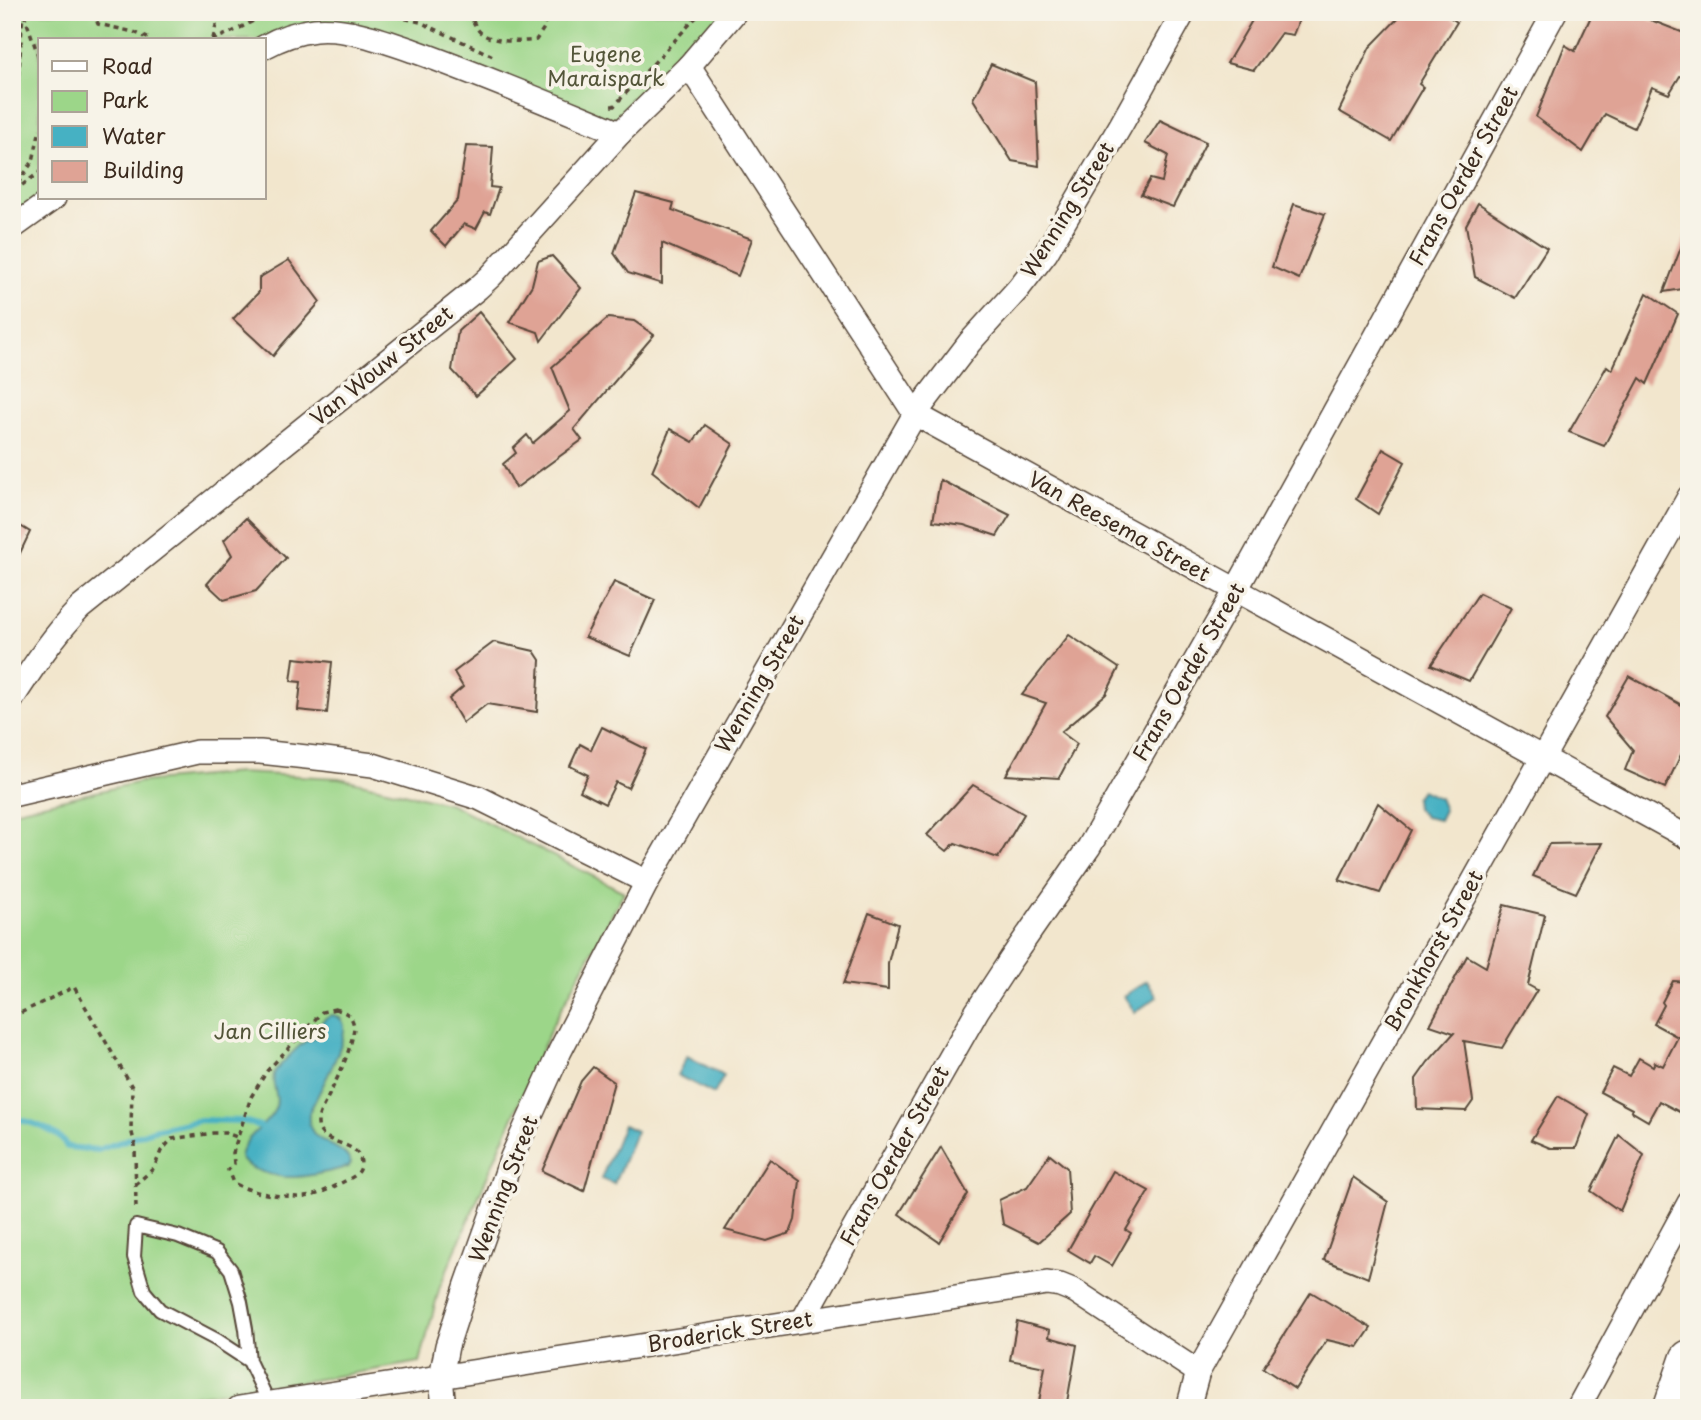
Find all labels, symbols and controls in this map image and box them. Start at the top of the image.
park label: Eugene Maraispark [547,37,665,93]
legend [38,38,266,200]
text: Road [102,49,153,81]
street label: Frans Oerder Street [1399,79,1525,271]
text: Park [102,83,149,115]
text: Water [102,119,166,151]
street label: Wenning Street [1012,135,1121,283]
text: Building [102,153,184,185]
street label: Van Wouw Street [302,297,459,432]
street label: Van Reesema Street [1023,462,1217,589]
street label: Frans Oerder Street [1123,576,1252,766]
street label: Wenning Street [706,608,811,758]
street label: Bronkhorst Street [1375,863,1490,1037]
park label: Jan Cilliers [214,1014,326,1046]
street label: Frans Oerder Street [830,1059,956,1251]
street label: Wenning Street [459,1110,545,1266]
street label: Broderick Street [645,1301,815,1359]

